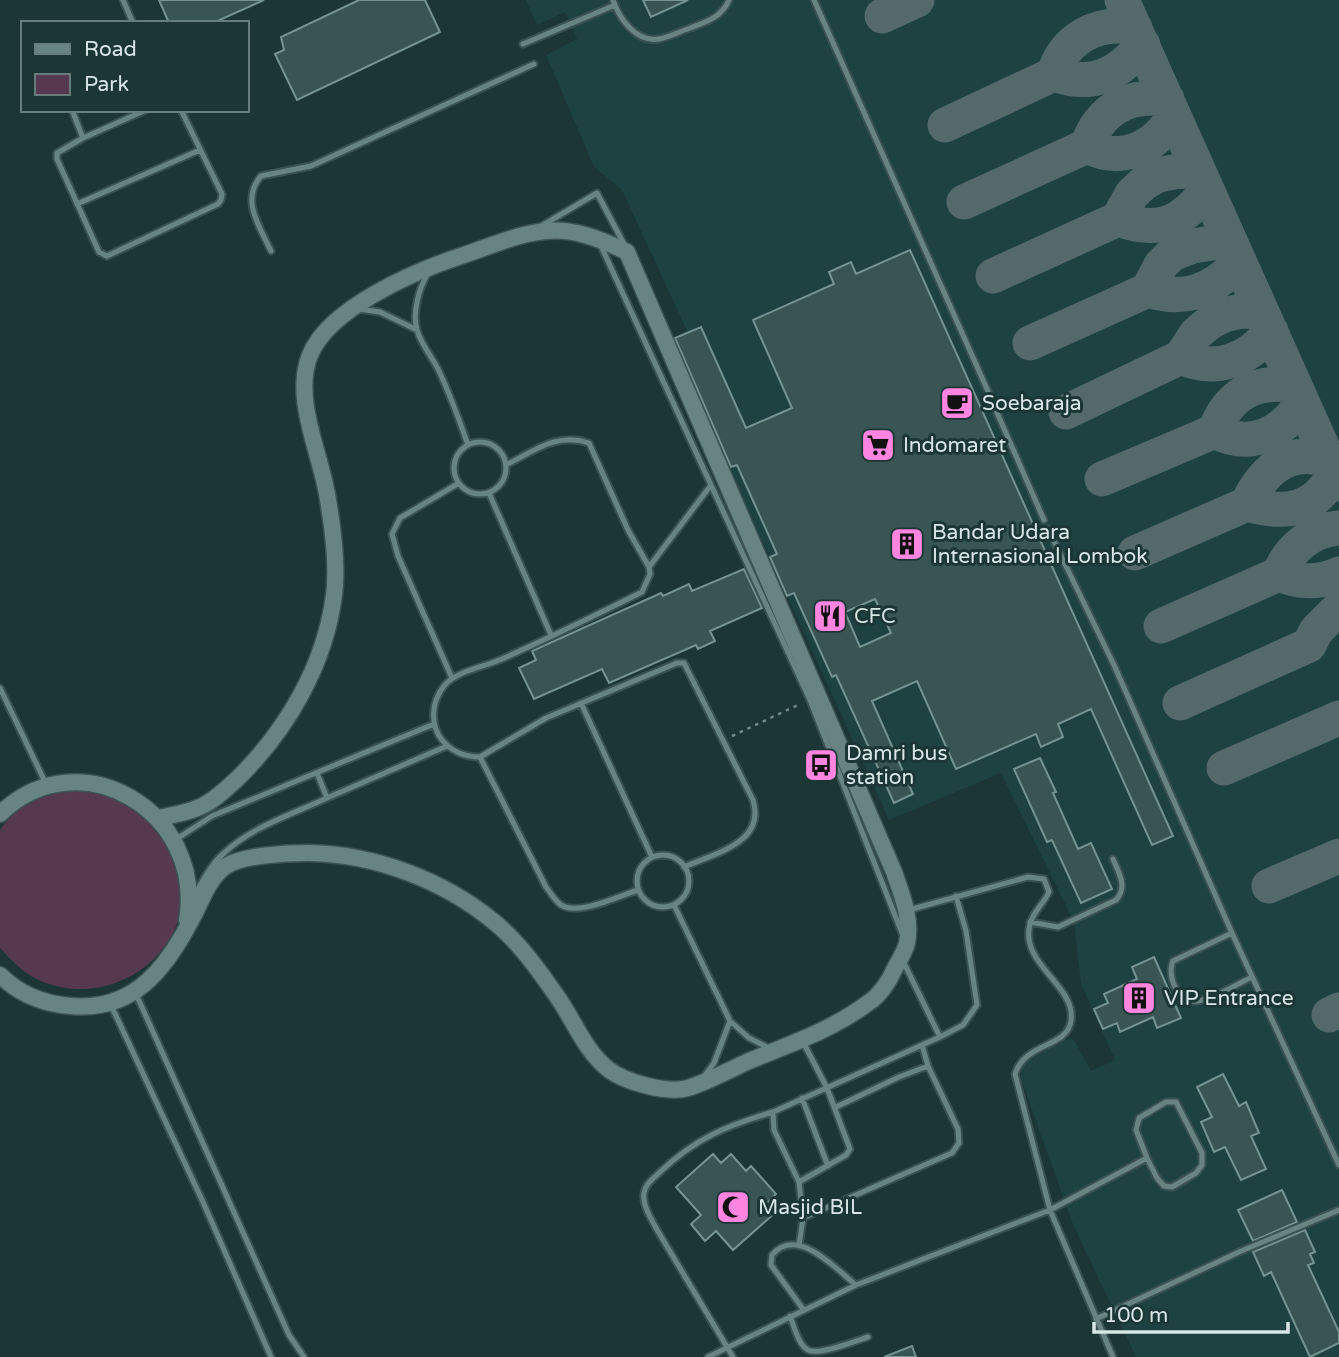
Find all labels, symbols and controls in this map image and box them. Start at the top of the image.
legend [21,21,248,112]
text: Road [84,37,137,62]
text: Park [84,72,129,97]
cafe icon: Soebaraja [938,384,976,422]
place label: Soebaraja [982,391,1082,416]
supermarket icon: Indomaret [859,426,897,464]
place label: Indomaret [903,433,1006,458]
place label: Bandar Udara Internasional Lombok [932,520,1148,569]
building icon: Bandar Udara Internasional Lombok [888,525,926,563]
restaurant icon: CFC [811,597,849,635]
place label: CFC [854,604,896,629]
place label: Damri bus station [846,741,948,790]
bus stop icon: Damri bus station [802,746,840,784]
building icon: VIP Entrance [1120,979,1158,1017]
place label: VIP Entrance [1164,986,1294,1011]
mosque icon: Masjid BIL [714,1188,752,1226]
place label: Masjid BIL [758,1195,862,1220]
scale bar [1094,1290,1288,1334]
text: 100 m [1104,1303,1168,1328]

